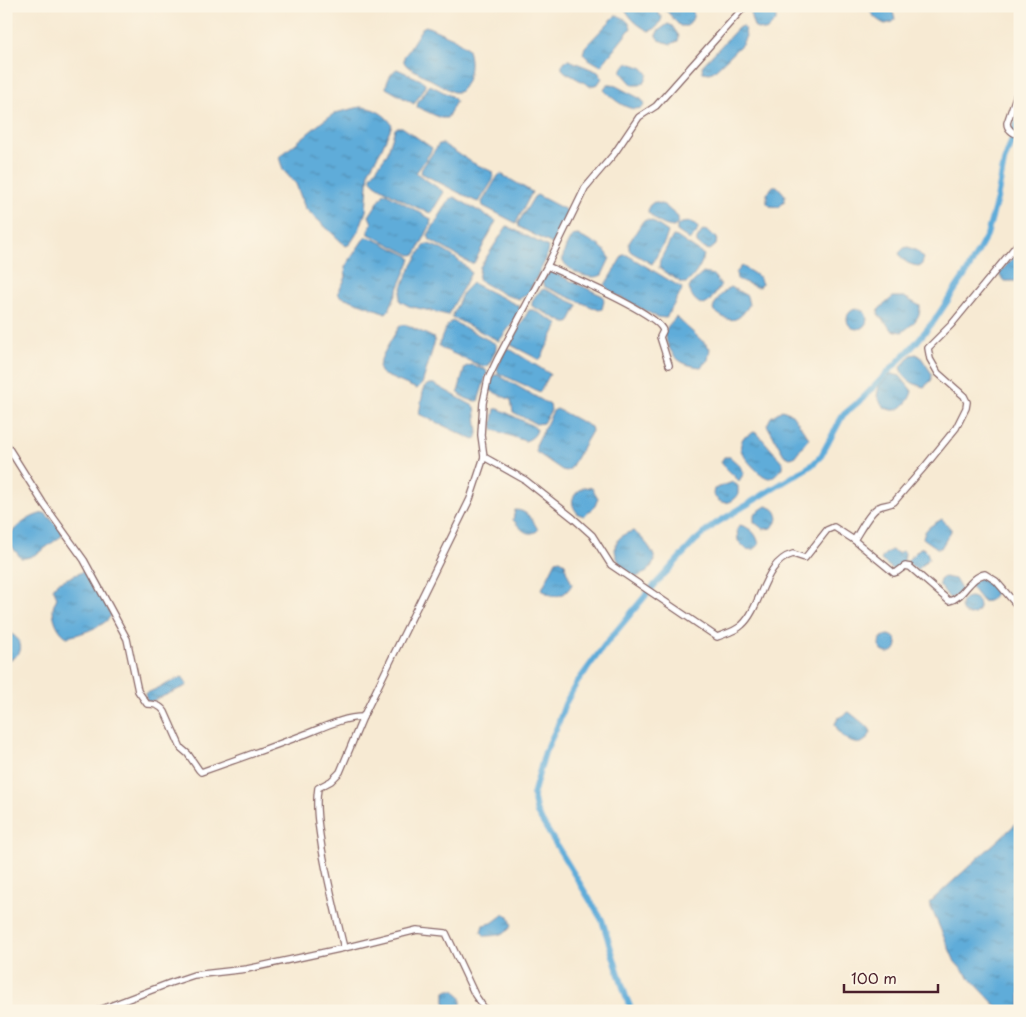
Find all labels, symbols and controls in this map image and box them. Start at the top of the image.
scale bar [844,962,937,994]
text: 100 m [851,966,897,989]

